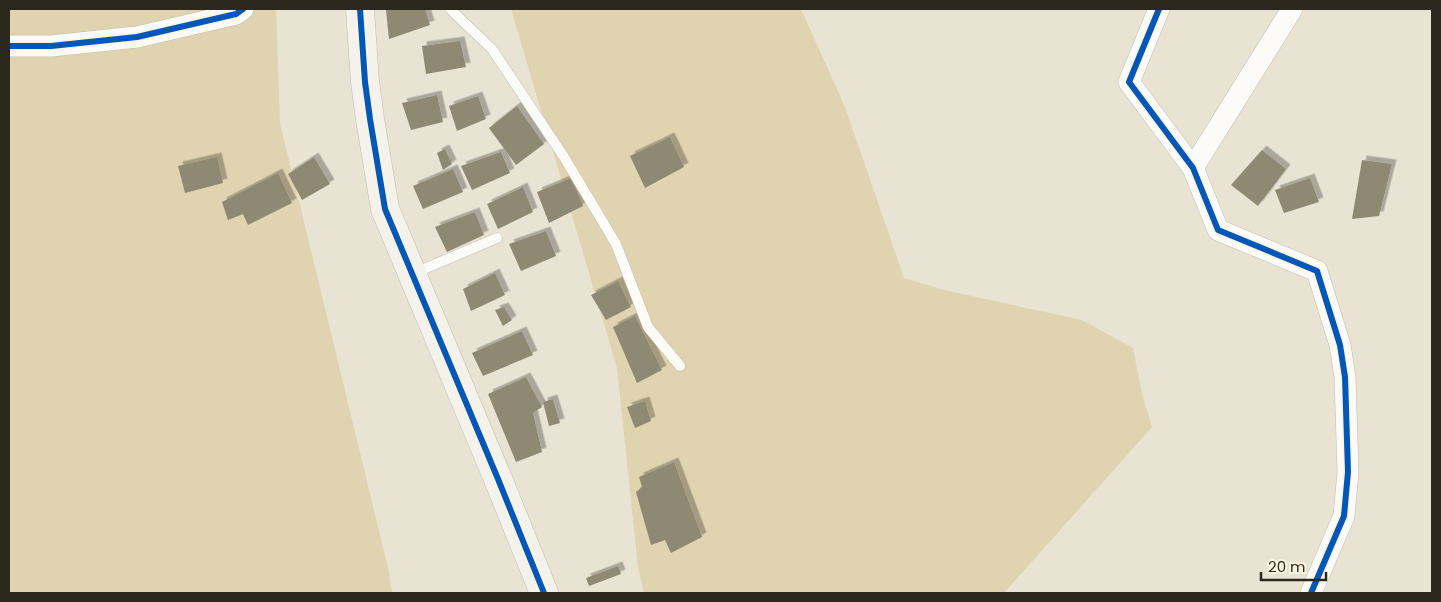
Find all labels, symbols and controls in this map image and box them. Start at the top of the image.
scale bar [1261,550,1326,582]
text: 20 m [1268,556,1306,577]

